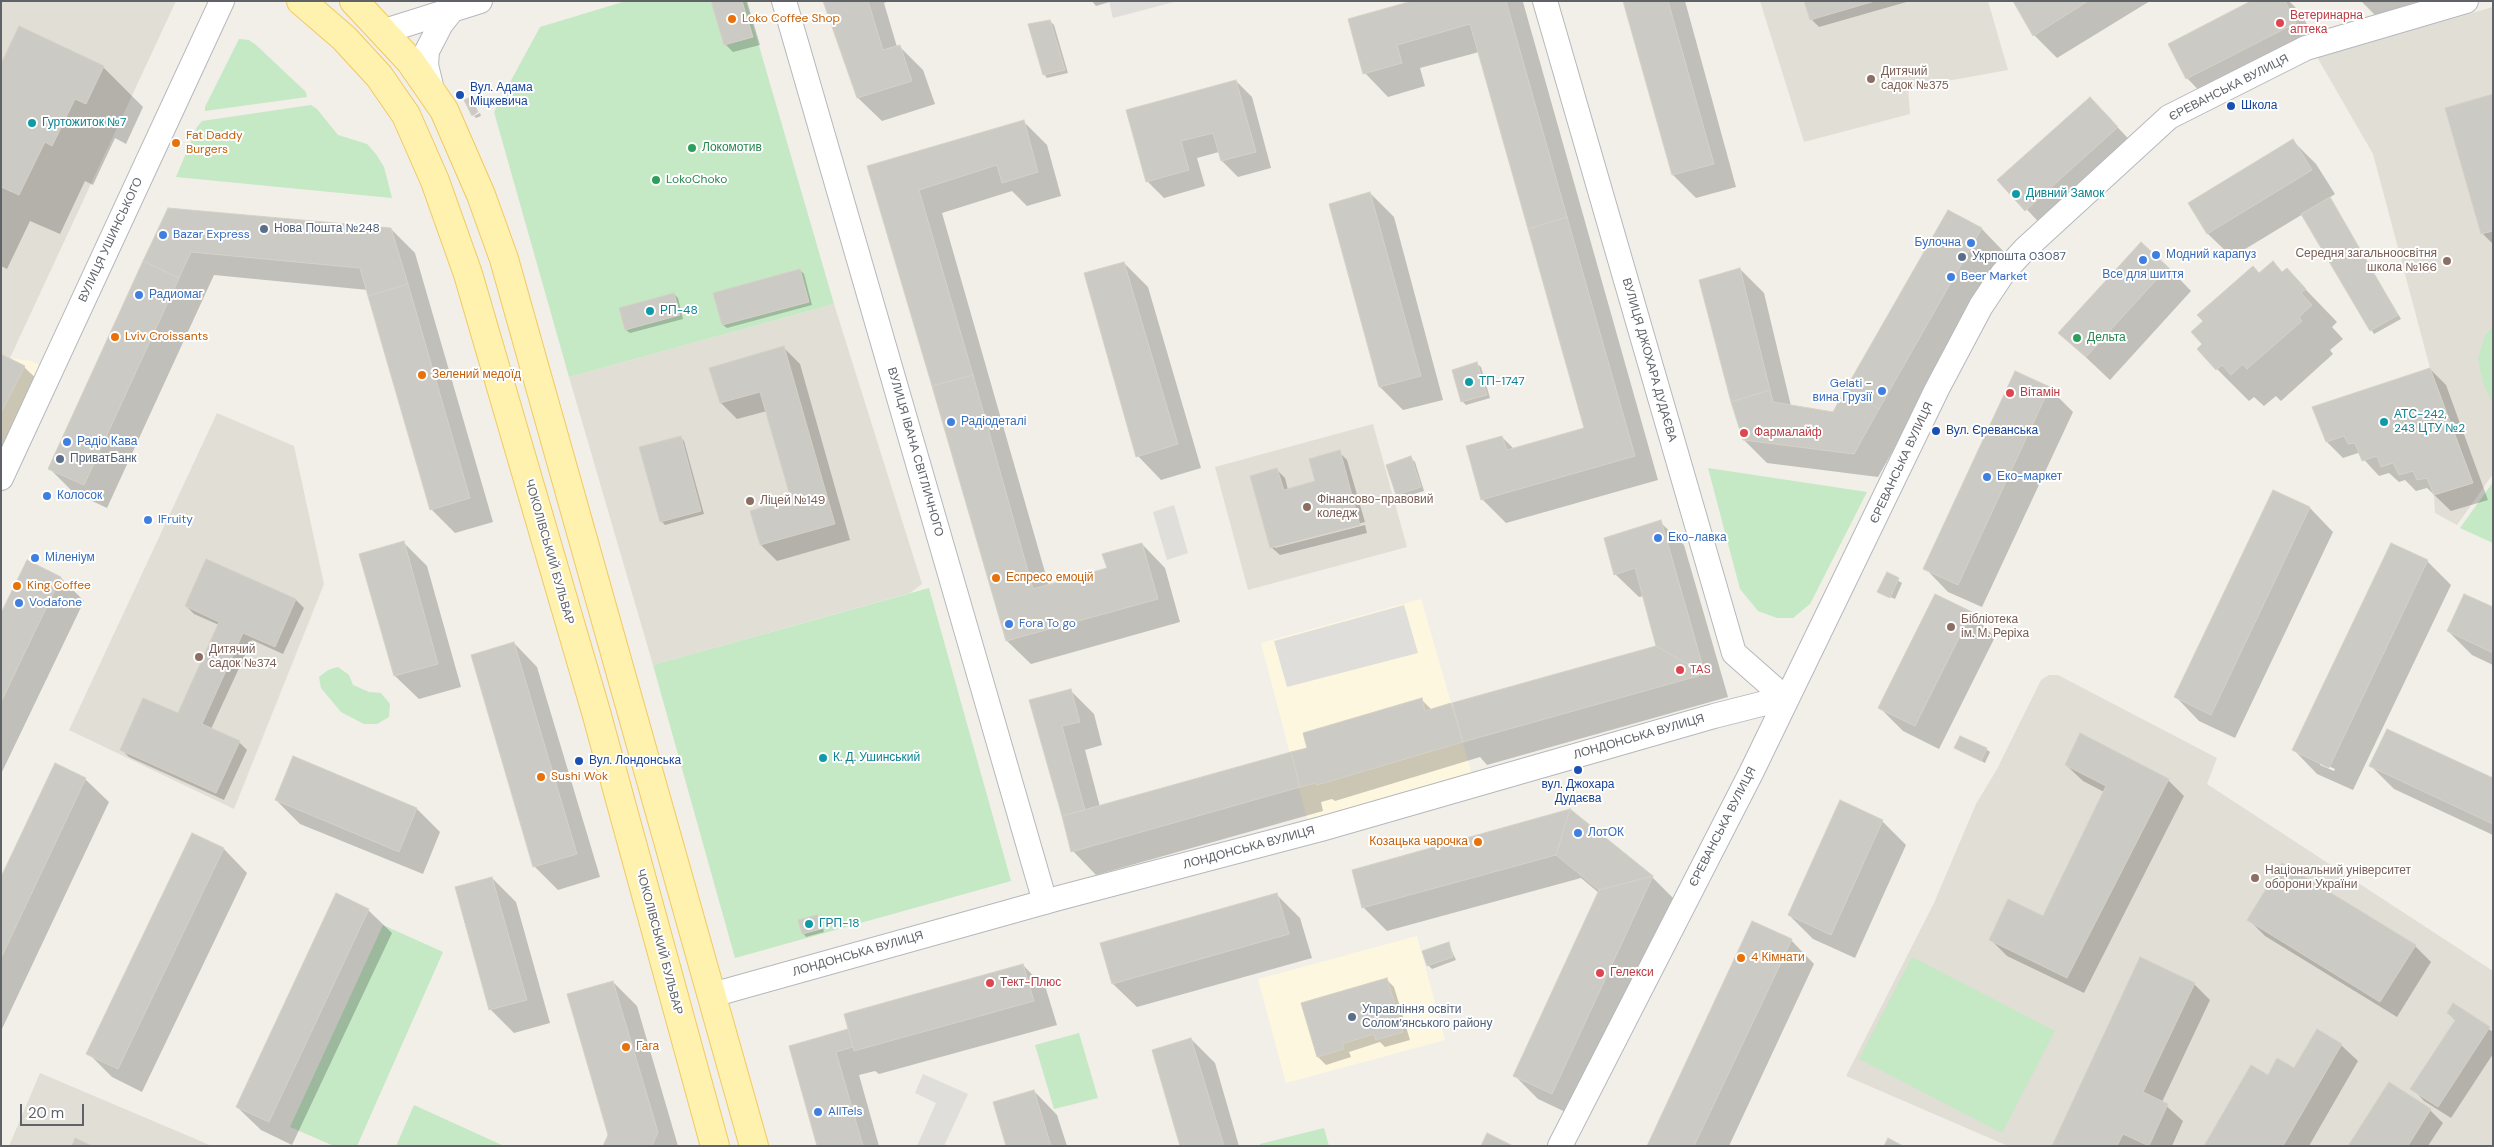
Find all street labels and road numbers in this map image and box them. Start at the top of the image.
street label: ЄРЕВАНСЬКА ВУЛИЦЯ [2167,52,2291,124]
street label: ВУЛИЦЯ УШИНСЬКОГО [76,175,146,305]
street label: ВУЛИЦЯ ДЖОХАРА ДУДАЄВА [1619,276,1679,444]
street label: ВУЛИЦЯ ІВАНА СВІТЛИЧНОГО [884,366,946,538]
street label: ЄРЕВАНСЬКА ВУЛИЦЯ [1867,400,1937,526]
street label: ЧОКОЛІВСЬКИЙ БУЛЬВАР [521,478,577,626]
street label: ЛОНДОНСЬКА ВУЛИЦЯ [1572,711,1706,763]
street label: ЄРЕВАНСЬКА ВУЛИЦЯ [1687,765,1759,889]
street label: ЛОНДОНСЬКА ВУЛИЦЯ [1182,823,1316,873]
street label: ЧОКОЛІВСЬКИЙ БУЛЬВАР [633,868,685,1016]
street label: ЛОНДОНСЬКА ВУЛИЦЯ [791,928,925,980]

